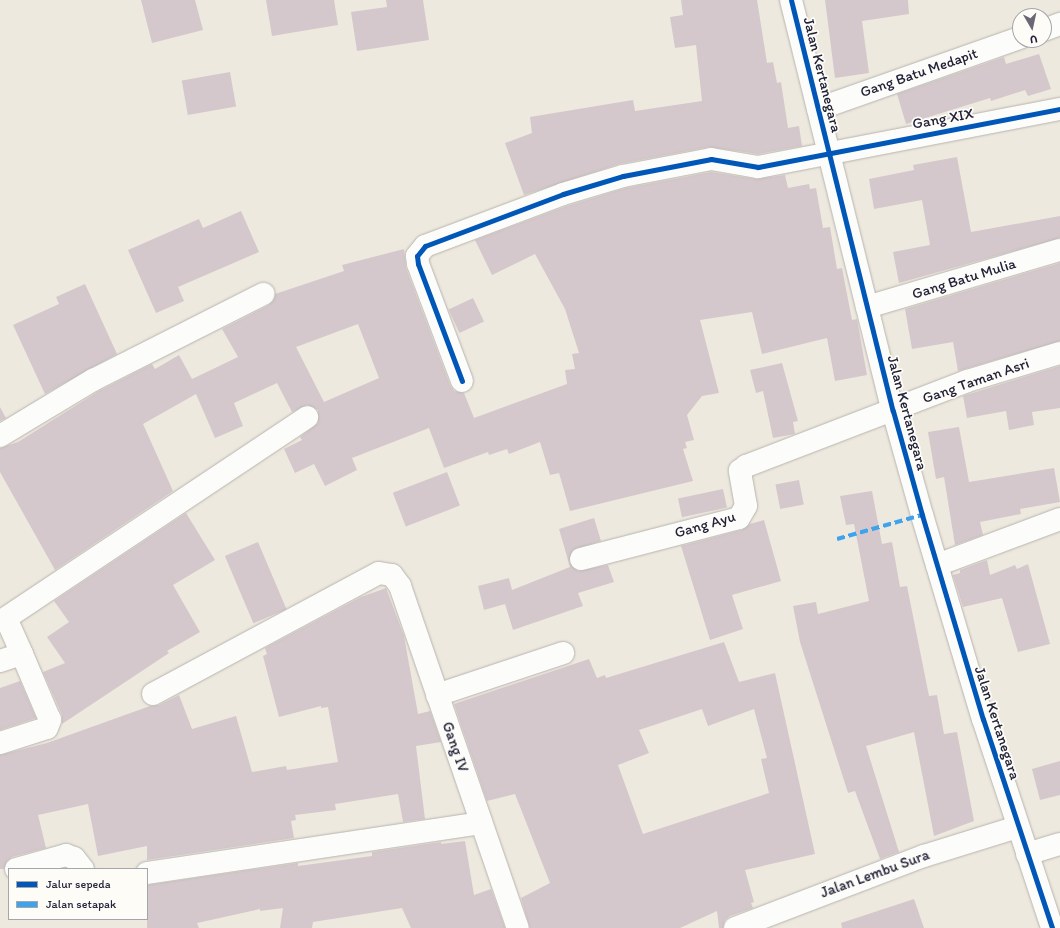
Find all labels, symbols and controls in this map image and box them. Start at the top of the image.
north arrow [1012,8,1052,48]
street label: Jalan Kertanegara [799,16,845,134]
text: U [1029,32,1038,46]
street label: Gang Batu Medapit [858,44,980,102]
street label: Gang XIX [911,105,975,133]
street label: Gang Batu Mulia [910,255,1018,303]
street label: Jalan Kertanegara [883,354,931,472]
street label: Gang Taman Asri [921,355,1031,407]
street label: Gang Ayu [673,508,737,542]
street label: Jalan Kertanegara [970,664,1024,782]
street label: Gang IV [438,719,472,775]
street label: Jalan Lembu Sura [818,846,932,902]
legend [8,868,148,920]
text: Jalur sepeda [46,877,111,891]
text: Jalan setapak [46,897,116,911]

